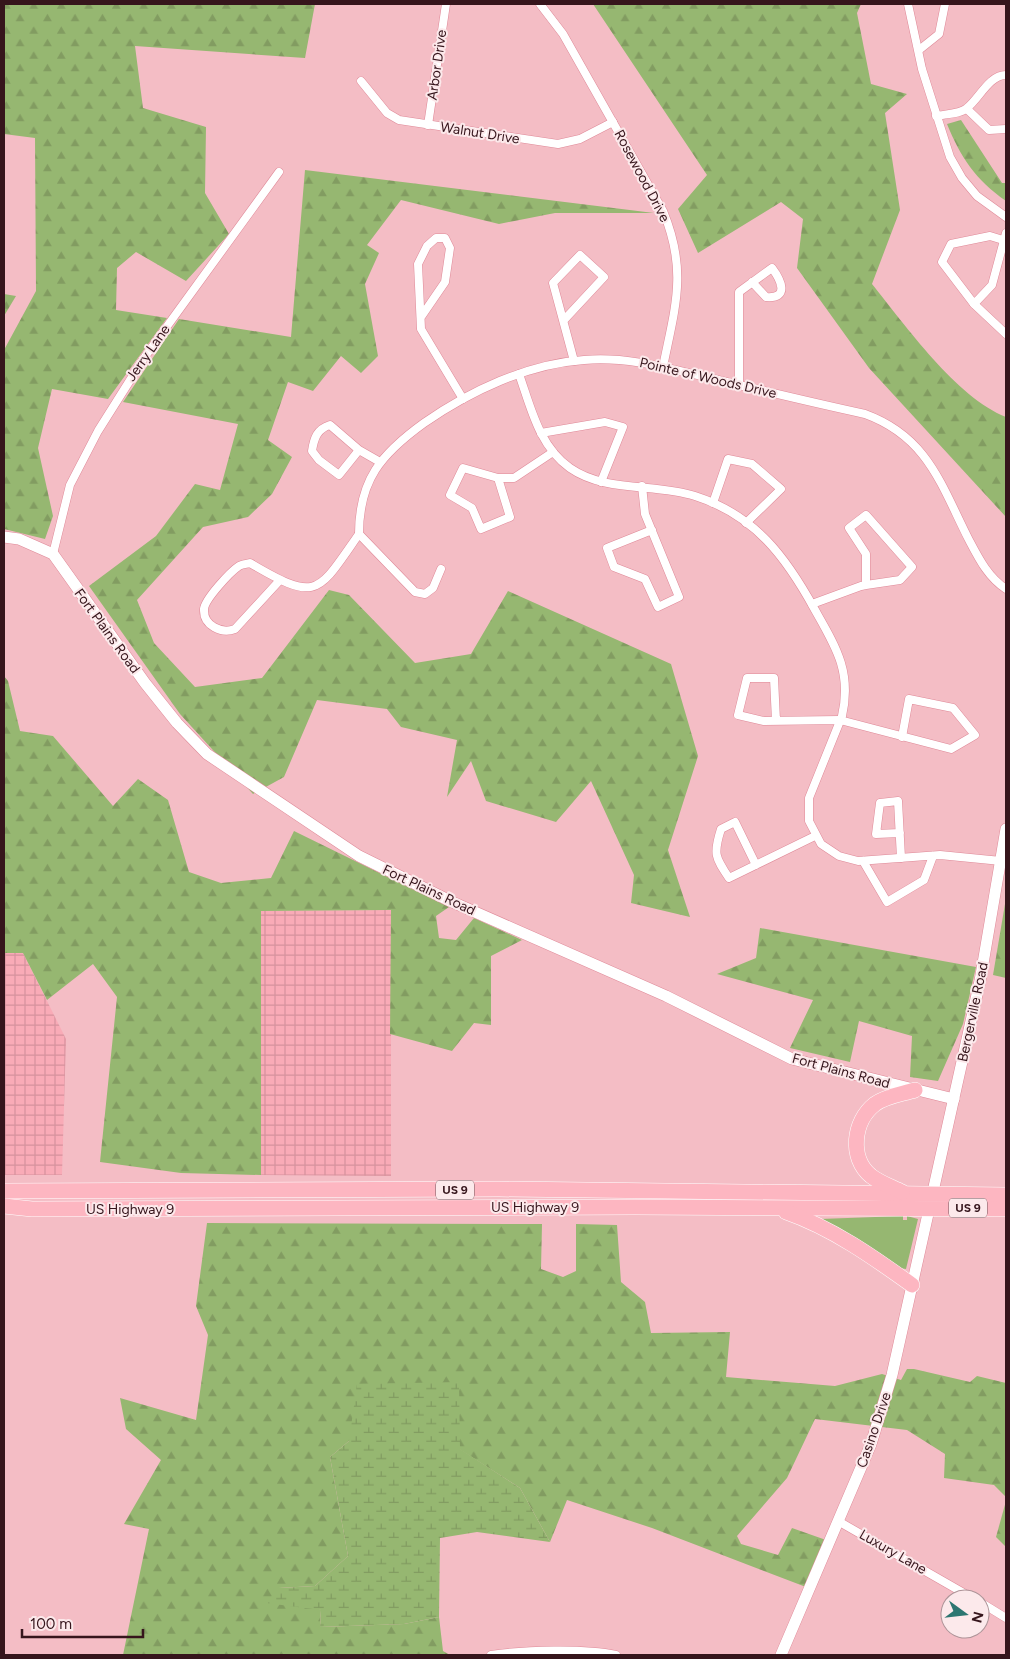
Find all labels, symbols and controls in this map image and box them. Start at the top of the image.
street label: Arbor Drive [424,28,450,101]
street label: Walnut Drive [439,118,521,148]
street label: Rosewood Drive [611,127,674,225]
street label: Jerry Lane [122,321,174,385]
street label: Pointe of Woods Drive [638,354,778,402]
street label: Fort Plains Road [71,585,143,677]
street label: Fort Plains Road [380,861,478,919]
street label: Bergerville Road [954,961,992,1063]
street label: Fort Plains Road [790,1050,892,1092]
road number: US 9 [436,1180,474,1200]
road number: US 9 [949,1198,987,1218]
street label: US Highway 9 [491,1199,579,1216]
street label: US Highway 9 [86,1201,174,1218]
street label: Casino Drive [853,1390,895,1470]
street label: Luxury Lane [856,1526,930,1578]
north arrow [940,1589,990,1639]
scale bar [22,1606,144,1638]
text: N [967,1610,987,1625]
text: 100 m [30,1615,72,1633]

